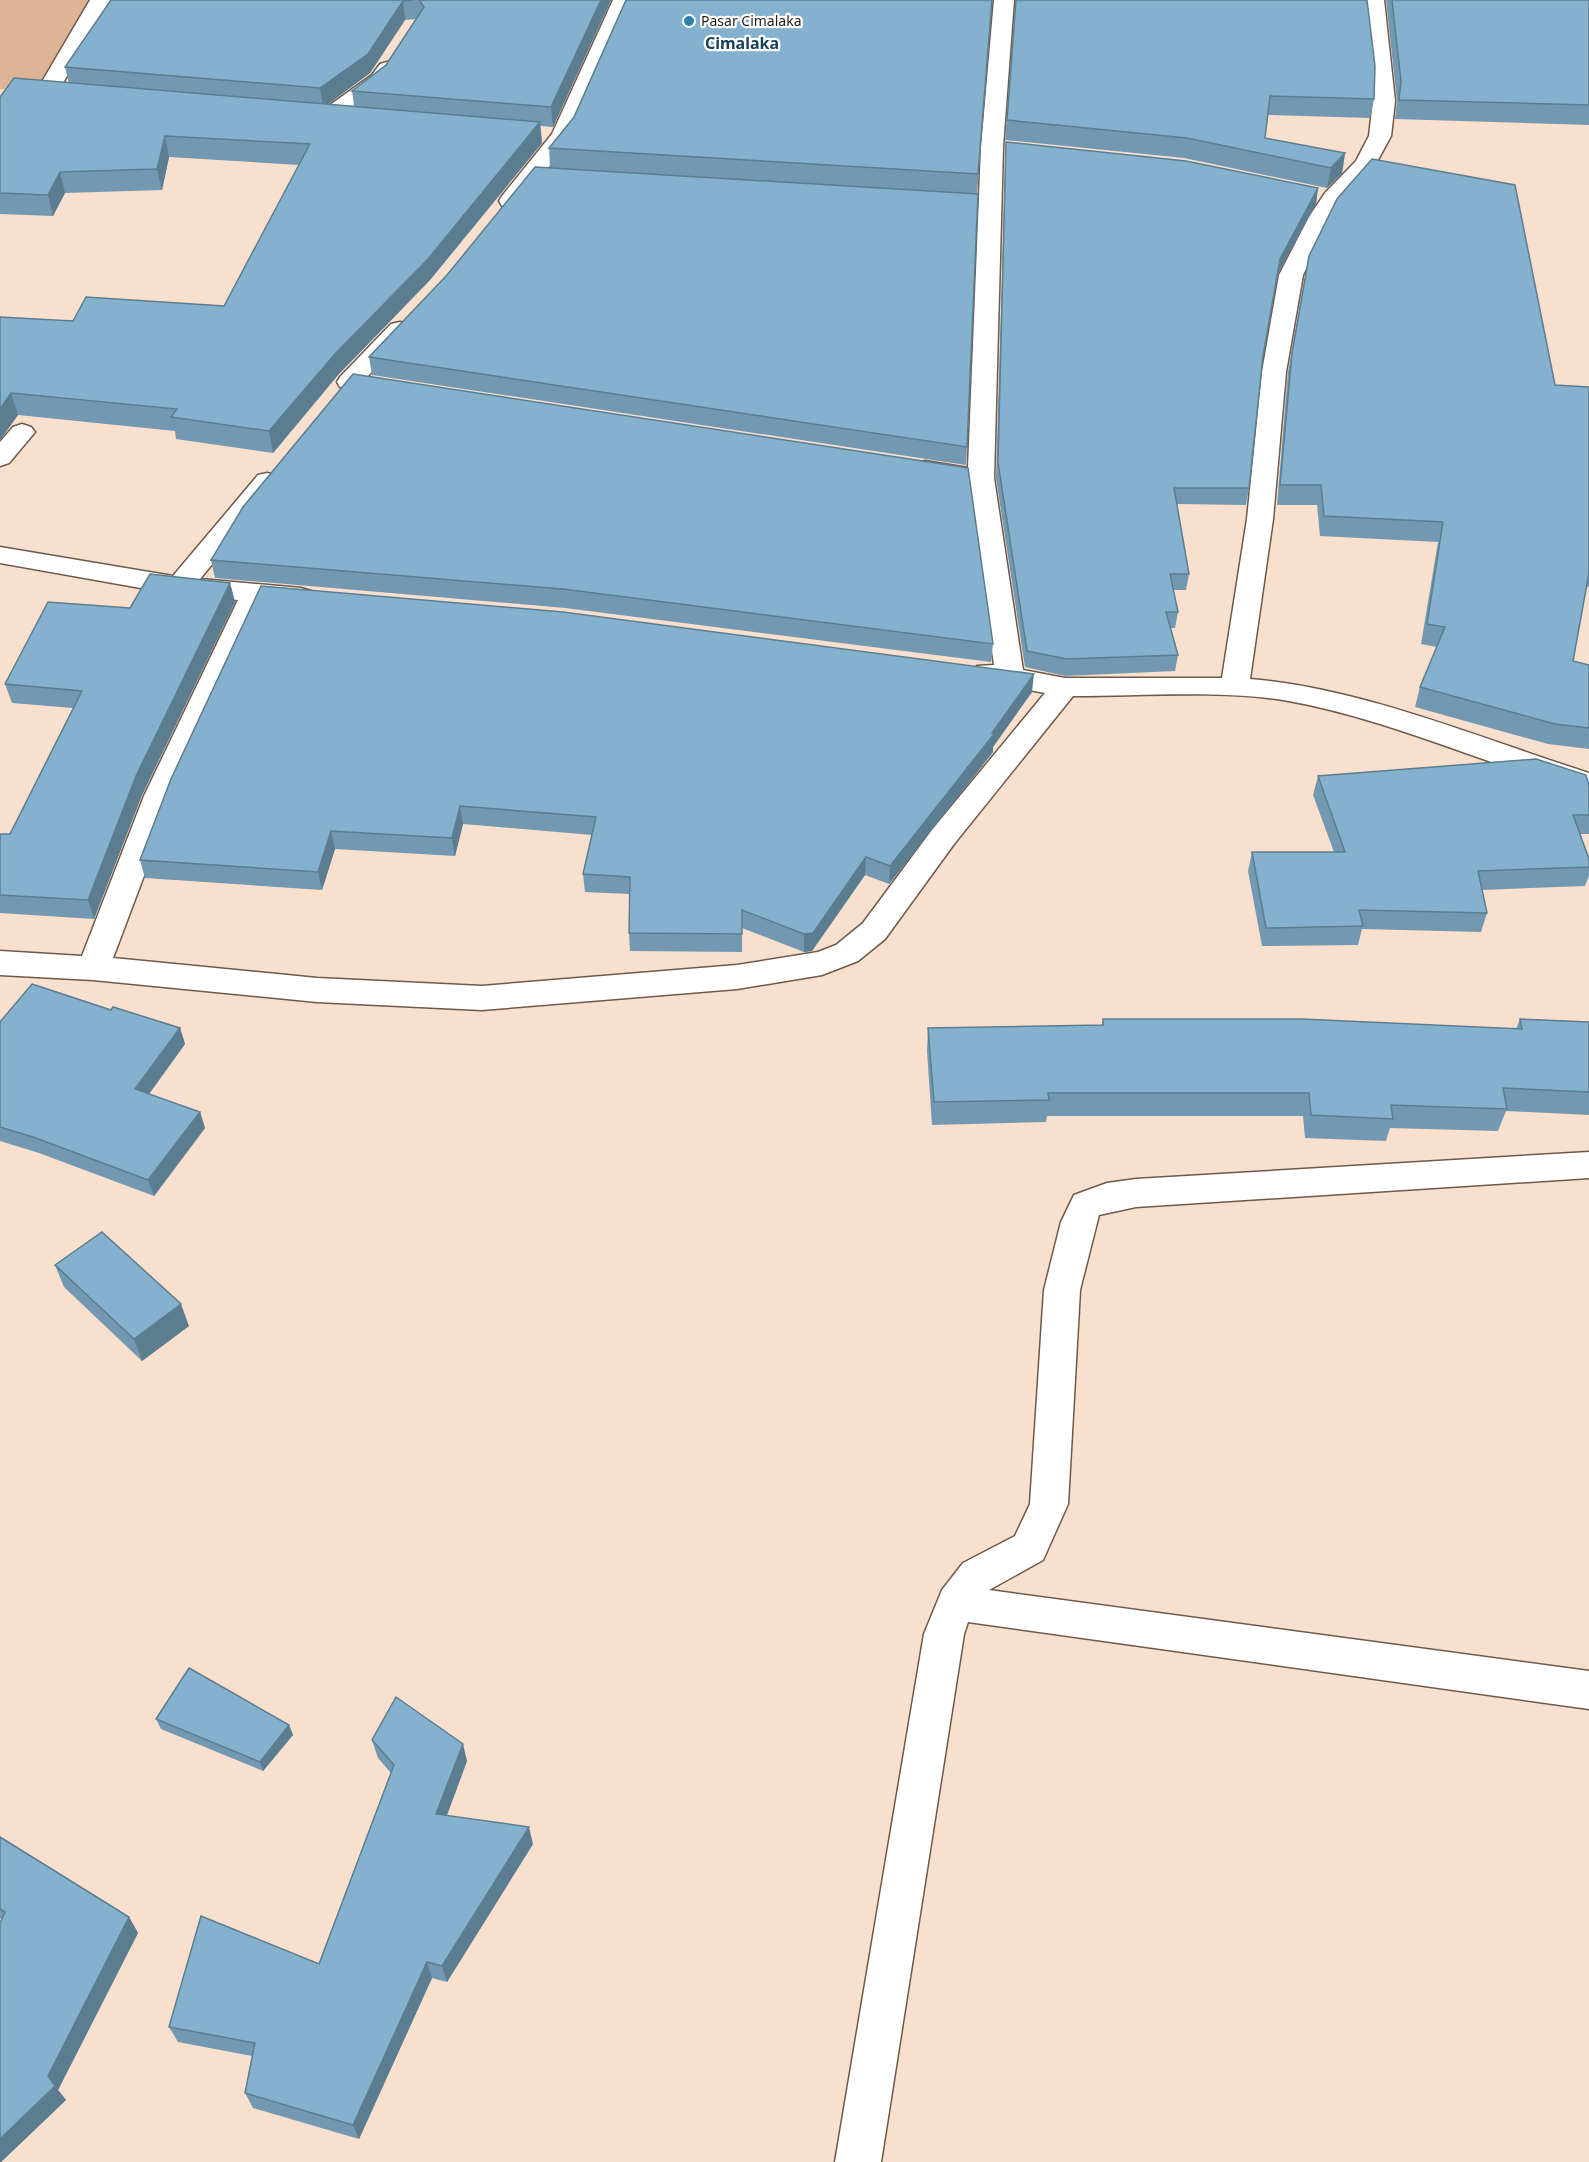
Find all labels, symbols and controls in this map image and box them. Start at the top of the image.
place label: Pasar Cimalaka [701,11,802,30]
marker: Pasar Cimalaka [682,14,696,28]
district label: Cimalaka [705,32,779,54]

